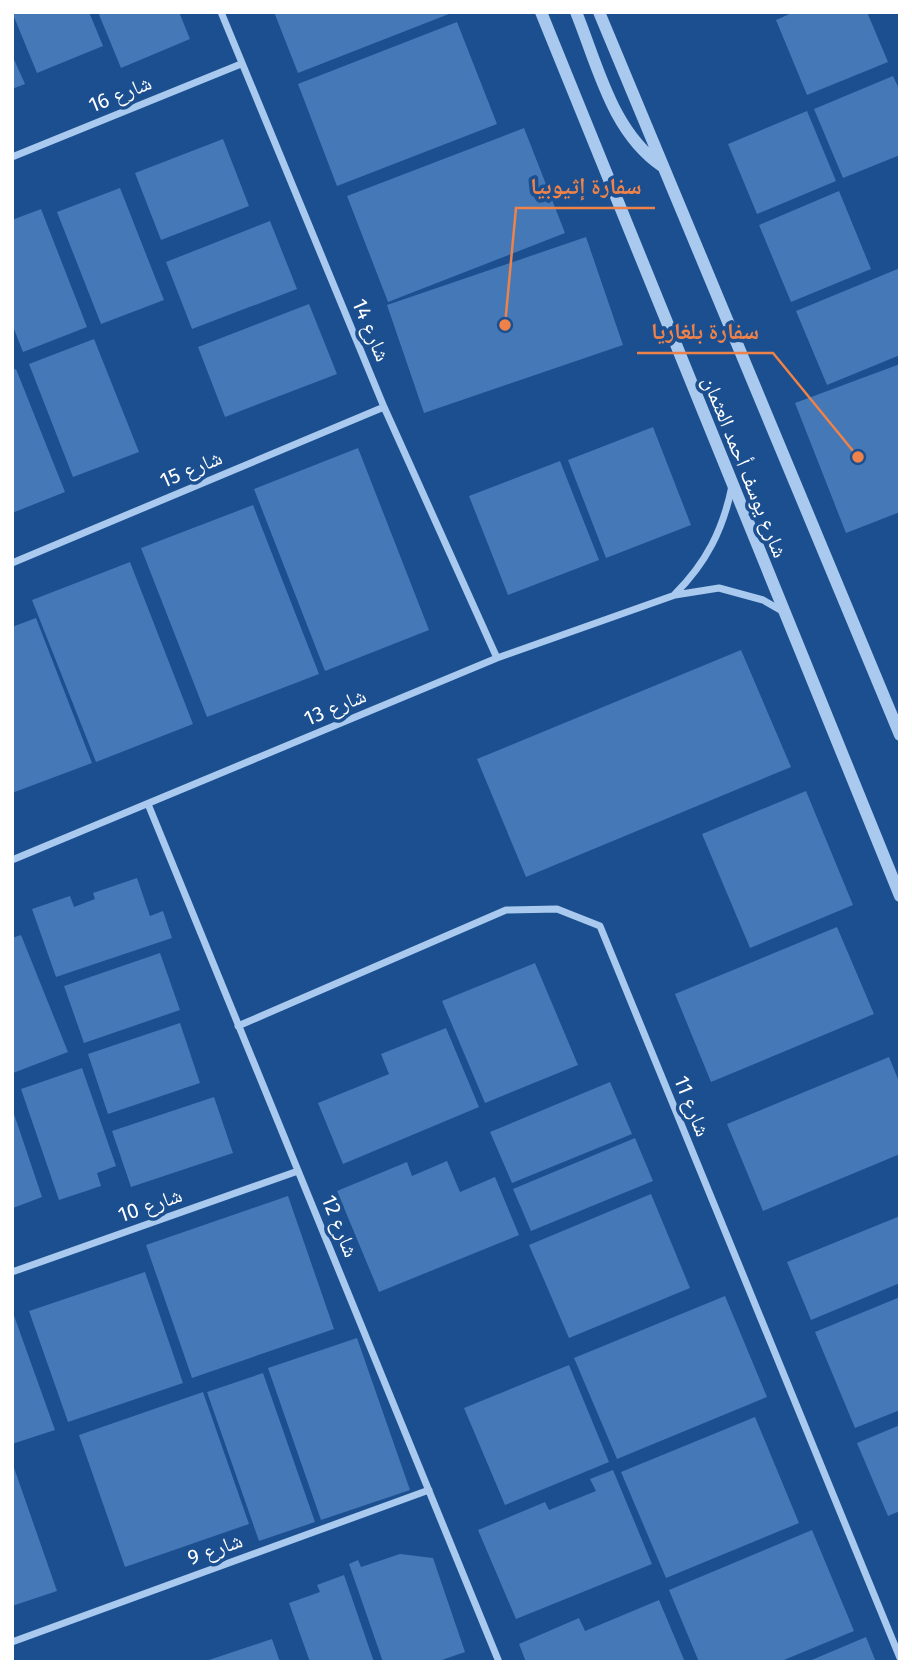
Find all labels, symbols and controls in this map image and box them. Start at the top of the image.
street label: شارع 16 [85,70,155,118]
callout: سفارة إثيوبيا [516,164,655,208]
text: سفارة إثيوبيا [530,172,642,201]
street label: شارع 14 [346,295,396,365]
callout: سفارة بلغاريا [637,309,773,353]
text: سفارة بلغاريا [651,317,759,345]
street label: شارع يوسف أحمد العثمان [697,372,793,562]
street label: شارع 15 [156,444,226,494]
street label: شارع 13 [300,682,370,732]
street label: شارع 11 [668,1072,716,1140]
street label: شارع 10 [114,1182,186,1228]
street label: شارع 12 [316,1191,364,1261]
street label: شارع 9 [184,1527,246,1571]

